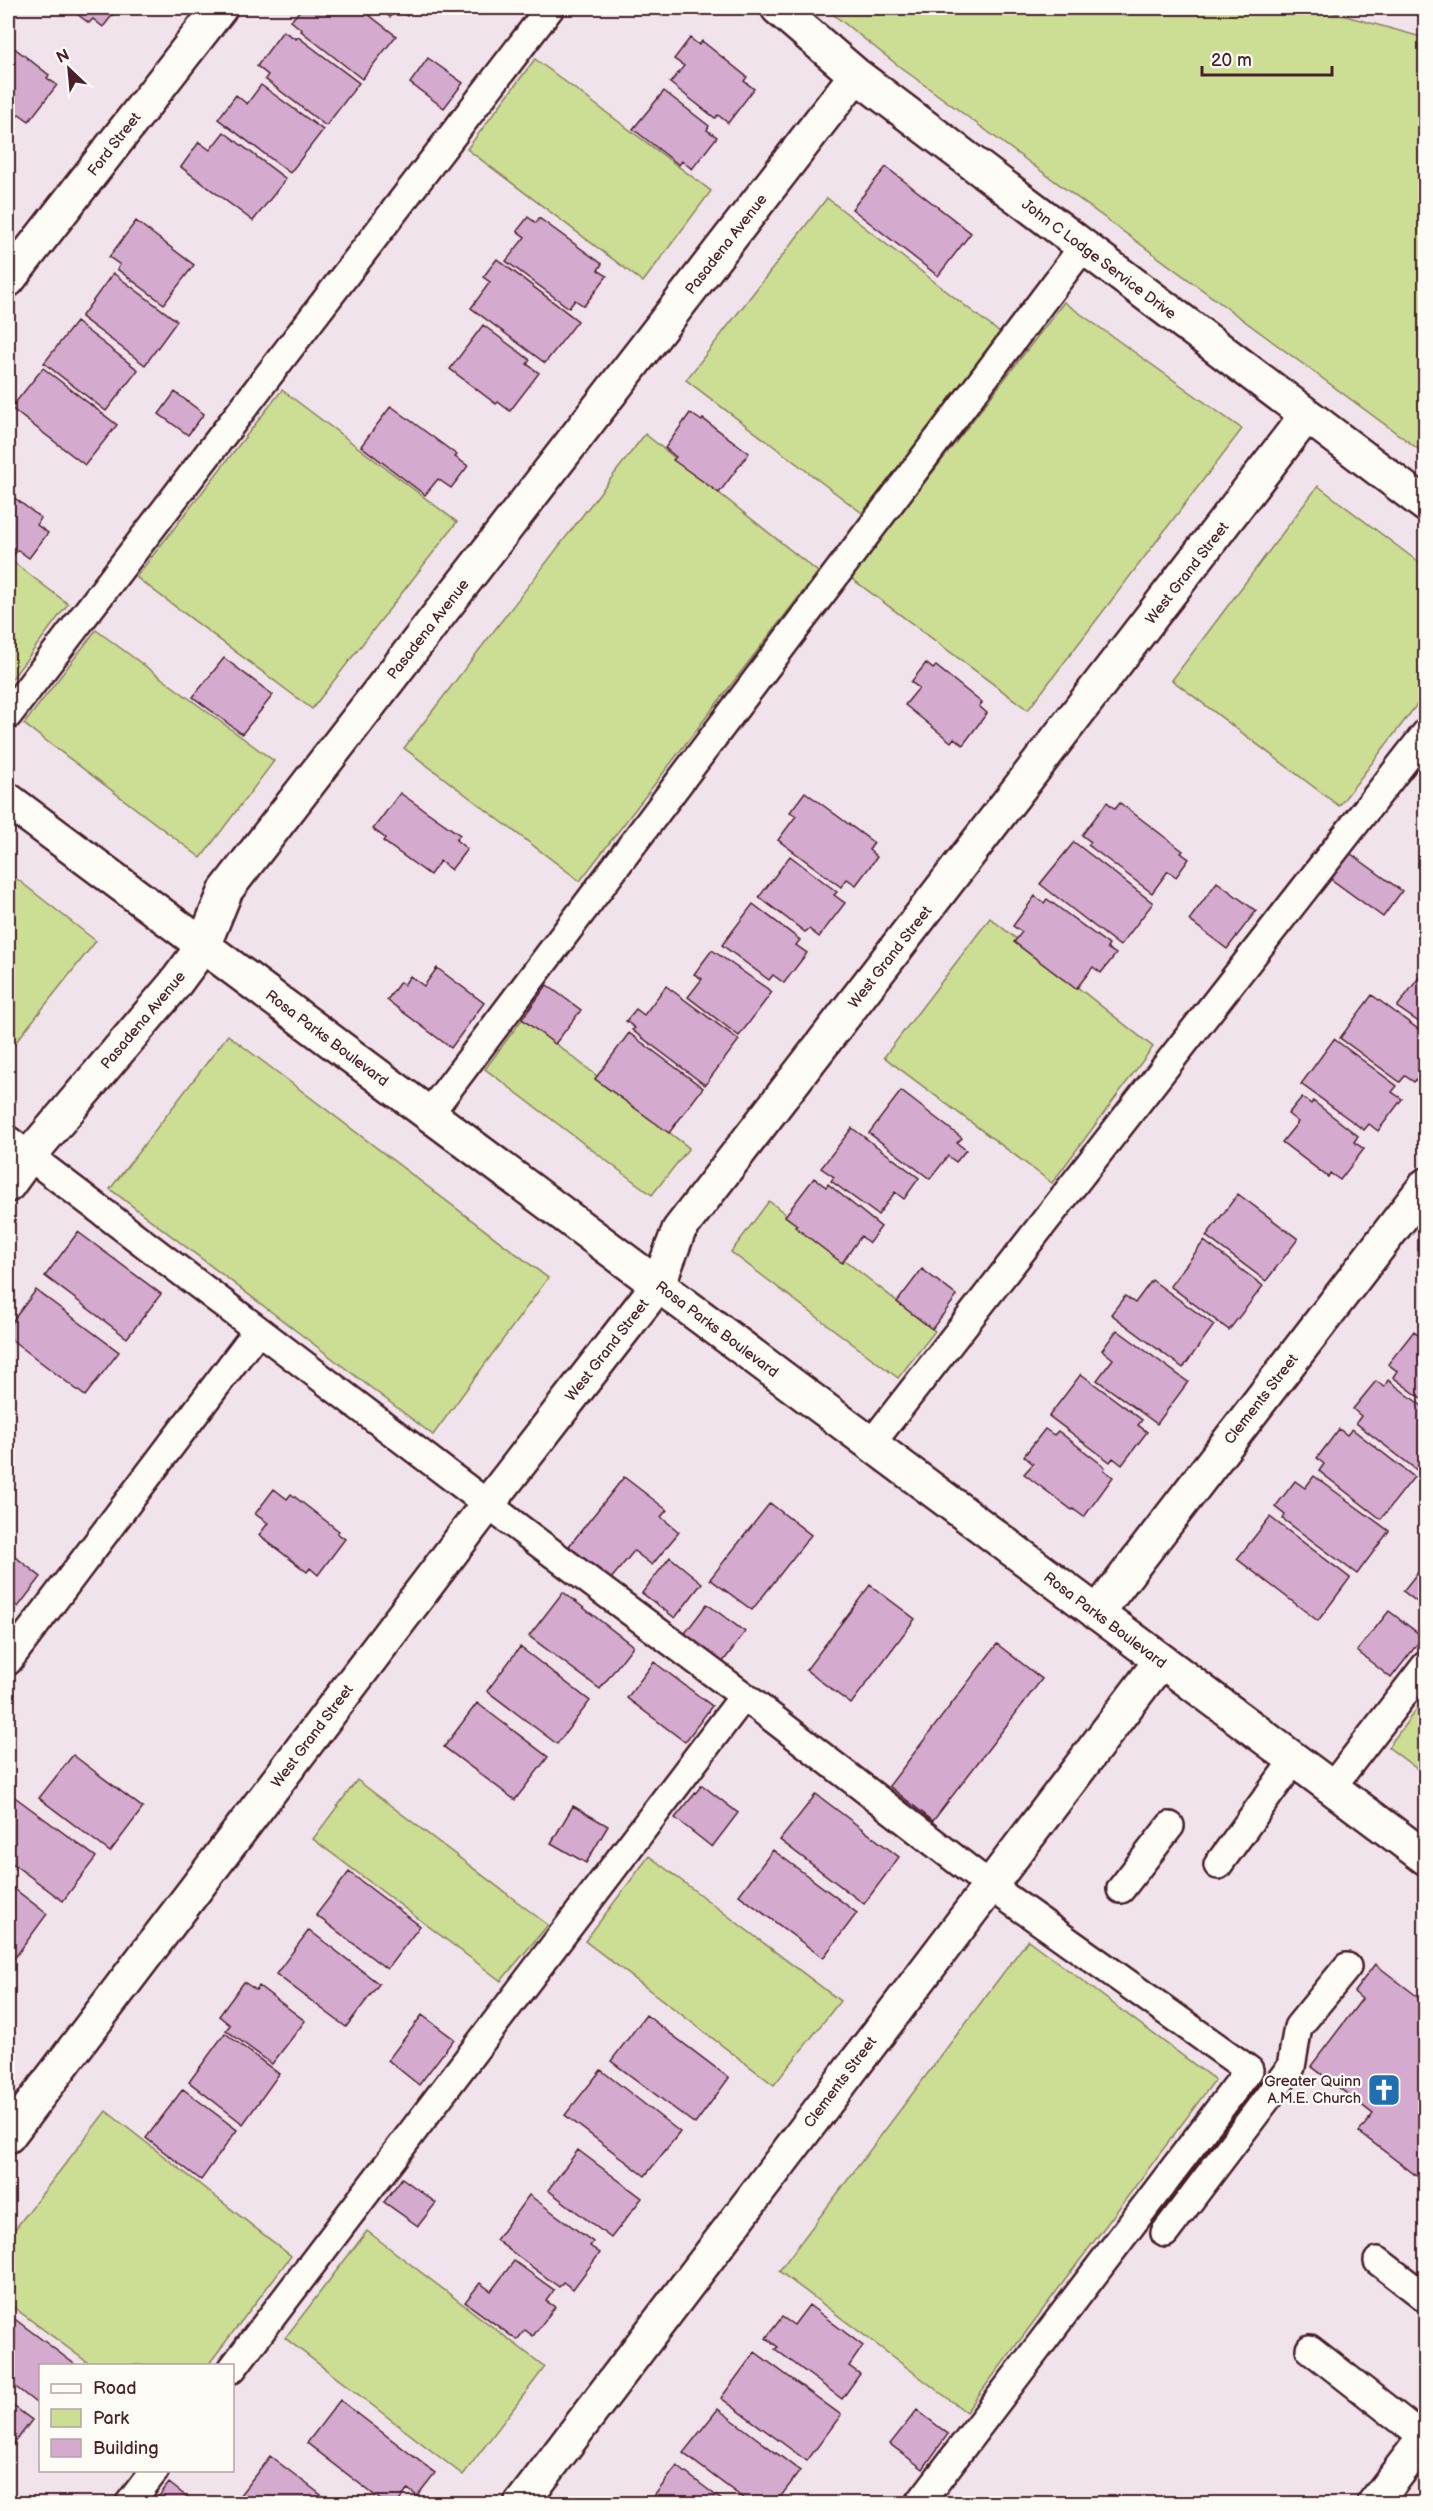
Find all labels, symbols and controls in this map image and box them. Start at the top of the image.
north arrow [39,39,99,99]
scale bar [1202,39,1332,77]
text: N [54,46,73,68]
text: 20 m [1211,50,1252,71]
street label: Ford Street [84,108,145,180]
street label: Pasadena Avenue [681,190,772,298]
street label: John C Lodge Service Drive [1018,195,1180,324]
street label: West Grand Street [1142,518,1233,628]
street label: Pasadena Avenue [383,575,474,683]
street label: West Grand Street [845,902,936,1012]
street label: Pasadena Avenue [97,967,190,1073]
street label: Rosa Parks Boulevard [261,986,392,1091]
street label: Rosa Parks Boulevard [651,1277,782,1382]
street label: West Grand Street [562,1295,653,1405]
street label: Clements Street [1220,1350,1303,1448]
street label: Rosa Parks Boulevard [1039,1568,1170,1673]
street label: West Grand Street [267,1680,358,1792]
street label: Clements Street [800,2033,881,2132]
place label: Greater Quinn A.M.E. Church [1264,2072,1361,2108]
church icon: Greater Quinn A.M.E. Church [1366,2072,1402,2108]
legend [39,2364,234,2472]
text: Road [93,2378,137,2399]
text: Park [93,2408,129,2429]
text: Building [93,2438,159,2459]

